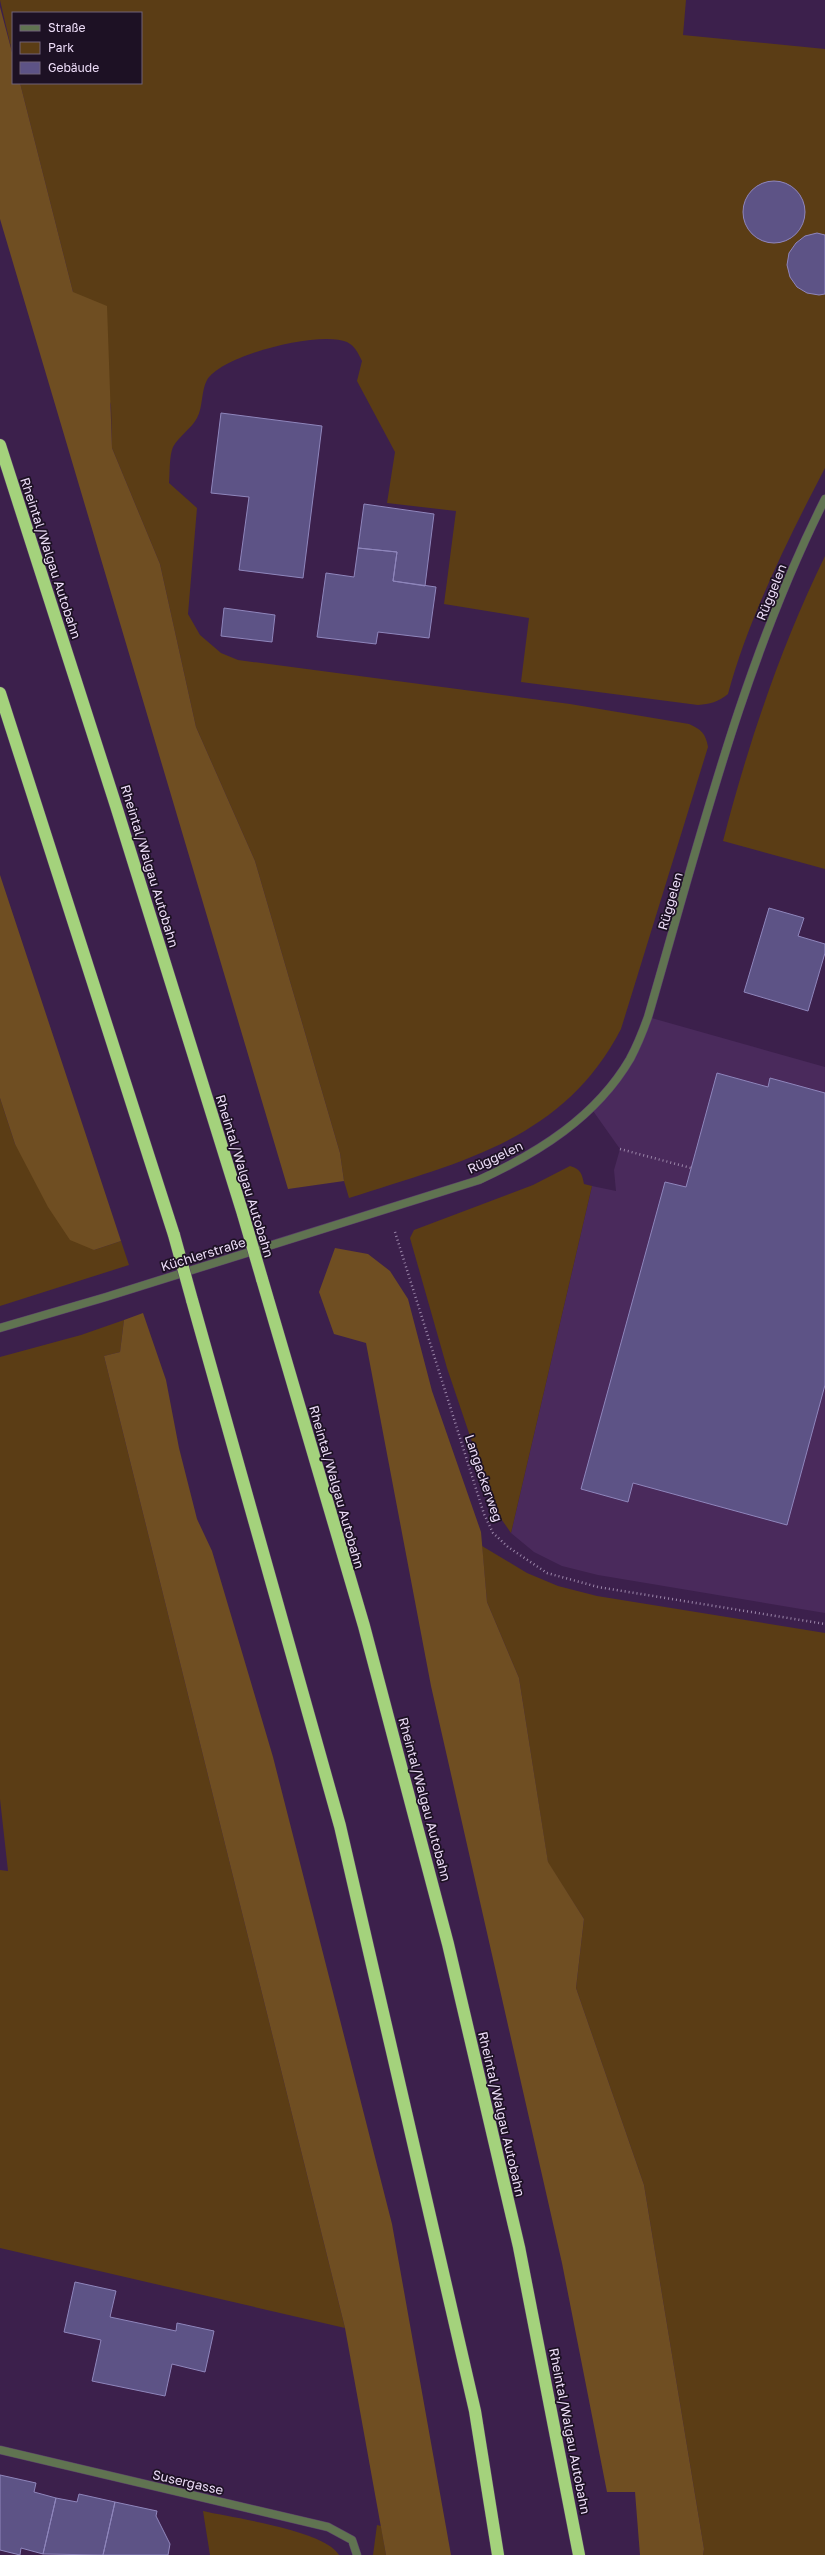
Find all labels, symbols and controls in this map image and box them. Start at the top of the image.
legend [12,12,142,84]
text: Straße [48,20,86,35]
text: Park [48,40,74,55]
text: Gebäude [48,60,99,75]
street label: Rheintal/Walgau Autobahn [17,475,85,641]
street label: Rüggelen [752,561,790,623]
street label: Rheintal/Walgau Autobahn [118,783,182,949]
street label: Rüggelen [654,870,686,932]
street label: Rheintal/Walgau Autobahn [213,1093,277,1259]
street label: Rüggelen [465,1137,525,1177]
street label: Küchlerstraße [159,1234,247,1274]
street label: Rheintal/Walgau Autobahn [306,1404,368,1570]
street label: Langackerweg [462,1432,506,1524]
street label: Rheintal/Walgau Autobahn [395,1715,455,1883]
street label: Rheintal/Walgau Autobahn [475,2030,529,2198]
street label: Rheintal/Walgau Autobahn [546,2346,594,2516]
street label: Susergasse [151,2466,225,2498]

